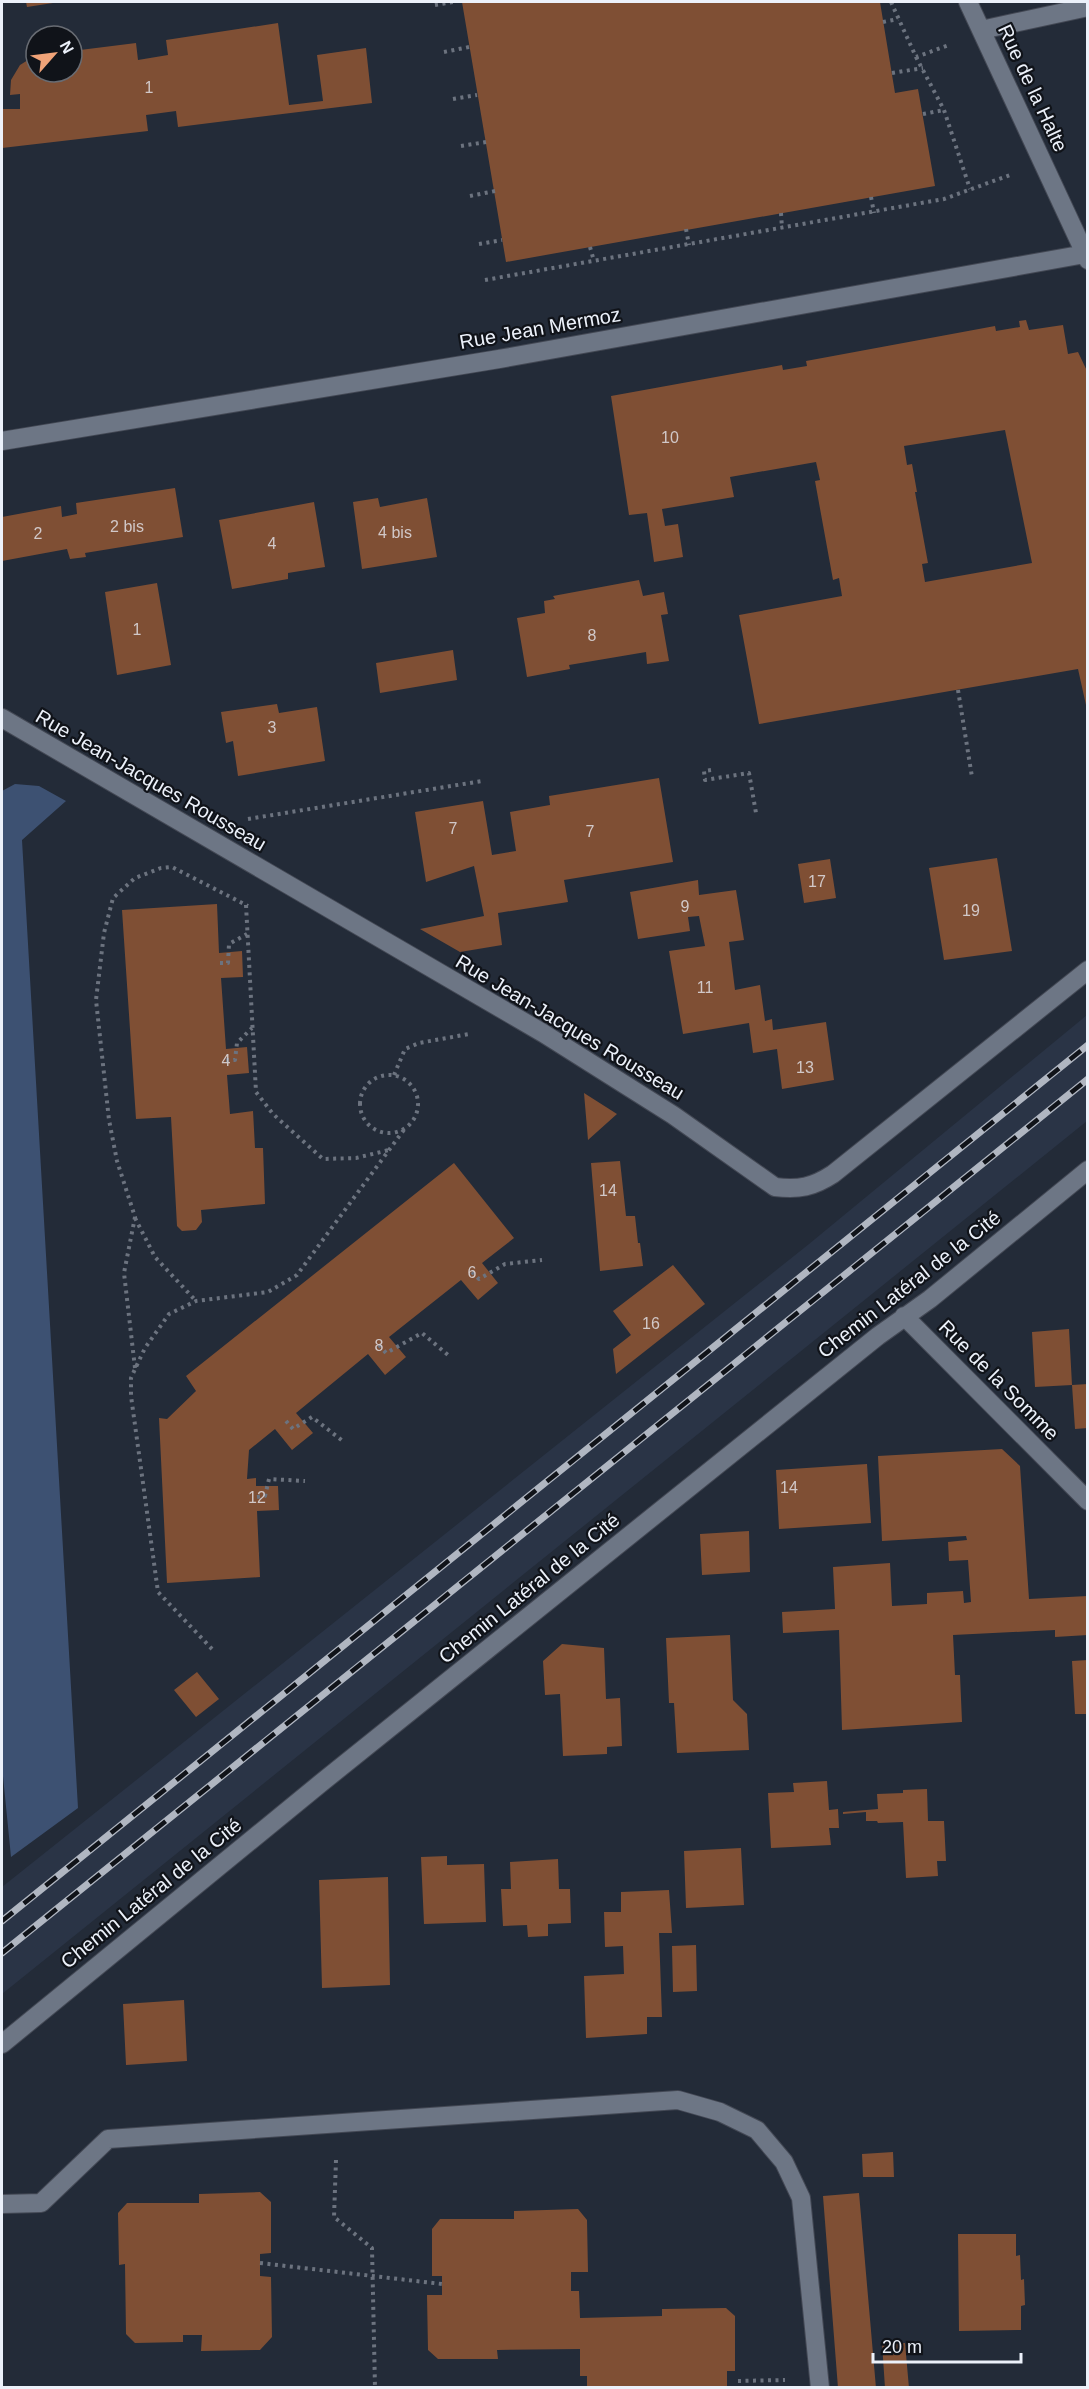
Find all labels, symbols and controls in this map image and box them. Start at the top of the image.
street label: Rue de la Halte [994,21,1072,155]
north arrow [24,24,84,84]
text: N [57,38,77,56]
house number: 1 [145,79,154,96]
street label: Rue Jean Mermoz [458,303,622,353]
house number: 10 [661,429,679,446]
house number: 2 bis [110,518,144,535]
house number: 4 bis [378,524,412,541]
house number: 2 [34,525,43,542]
house number: 4 [268,535,277,552]
house number: 1 [133,621,142,638]
house number: 8 [588,627,597,644]
street label: Rue Jean-Jacques Rousseau [32,705,270,855]
house number: 3 [268,719,277,736]
house number: 7 [449,820,458,837]
house number: 7 [586,823,595,840]
house number: 17 [808,873,826,890]
house number: 9 [681,898,690,915]
house number: 19 [962,902,980,919]
street label: Rue Jean-Jacques Rousseau [452,950,688,1104]
house number: 11 [697,979,713,996]
house number: 4 [222,1052,231,1069]
house number: 13 [796,1059,814,1076]
house number: 14 [599,1182,617,1199]
street label: Chemin Latéral de la Cité [813,1206,1005,1362]
house number: 6 [468,1264,477,1281]
house number: 16 [642,1315,660,1332]
street label: Rue de la Somme [935,1316,1063,1444]
house number: 8 [375,1337,384,1354]
house number: 14 [780,1479,798,1496]
house number: 12 [248,1489,266,1506]
street label: Chemin Latéral de la Cité [434,1508,624,1668]
street label: Chemin Latéral de la Cité [56,1813,246,1973]
scale bar [873,2326,1022,2364]
text: 20 m [882,2337,922,2357]

